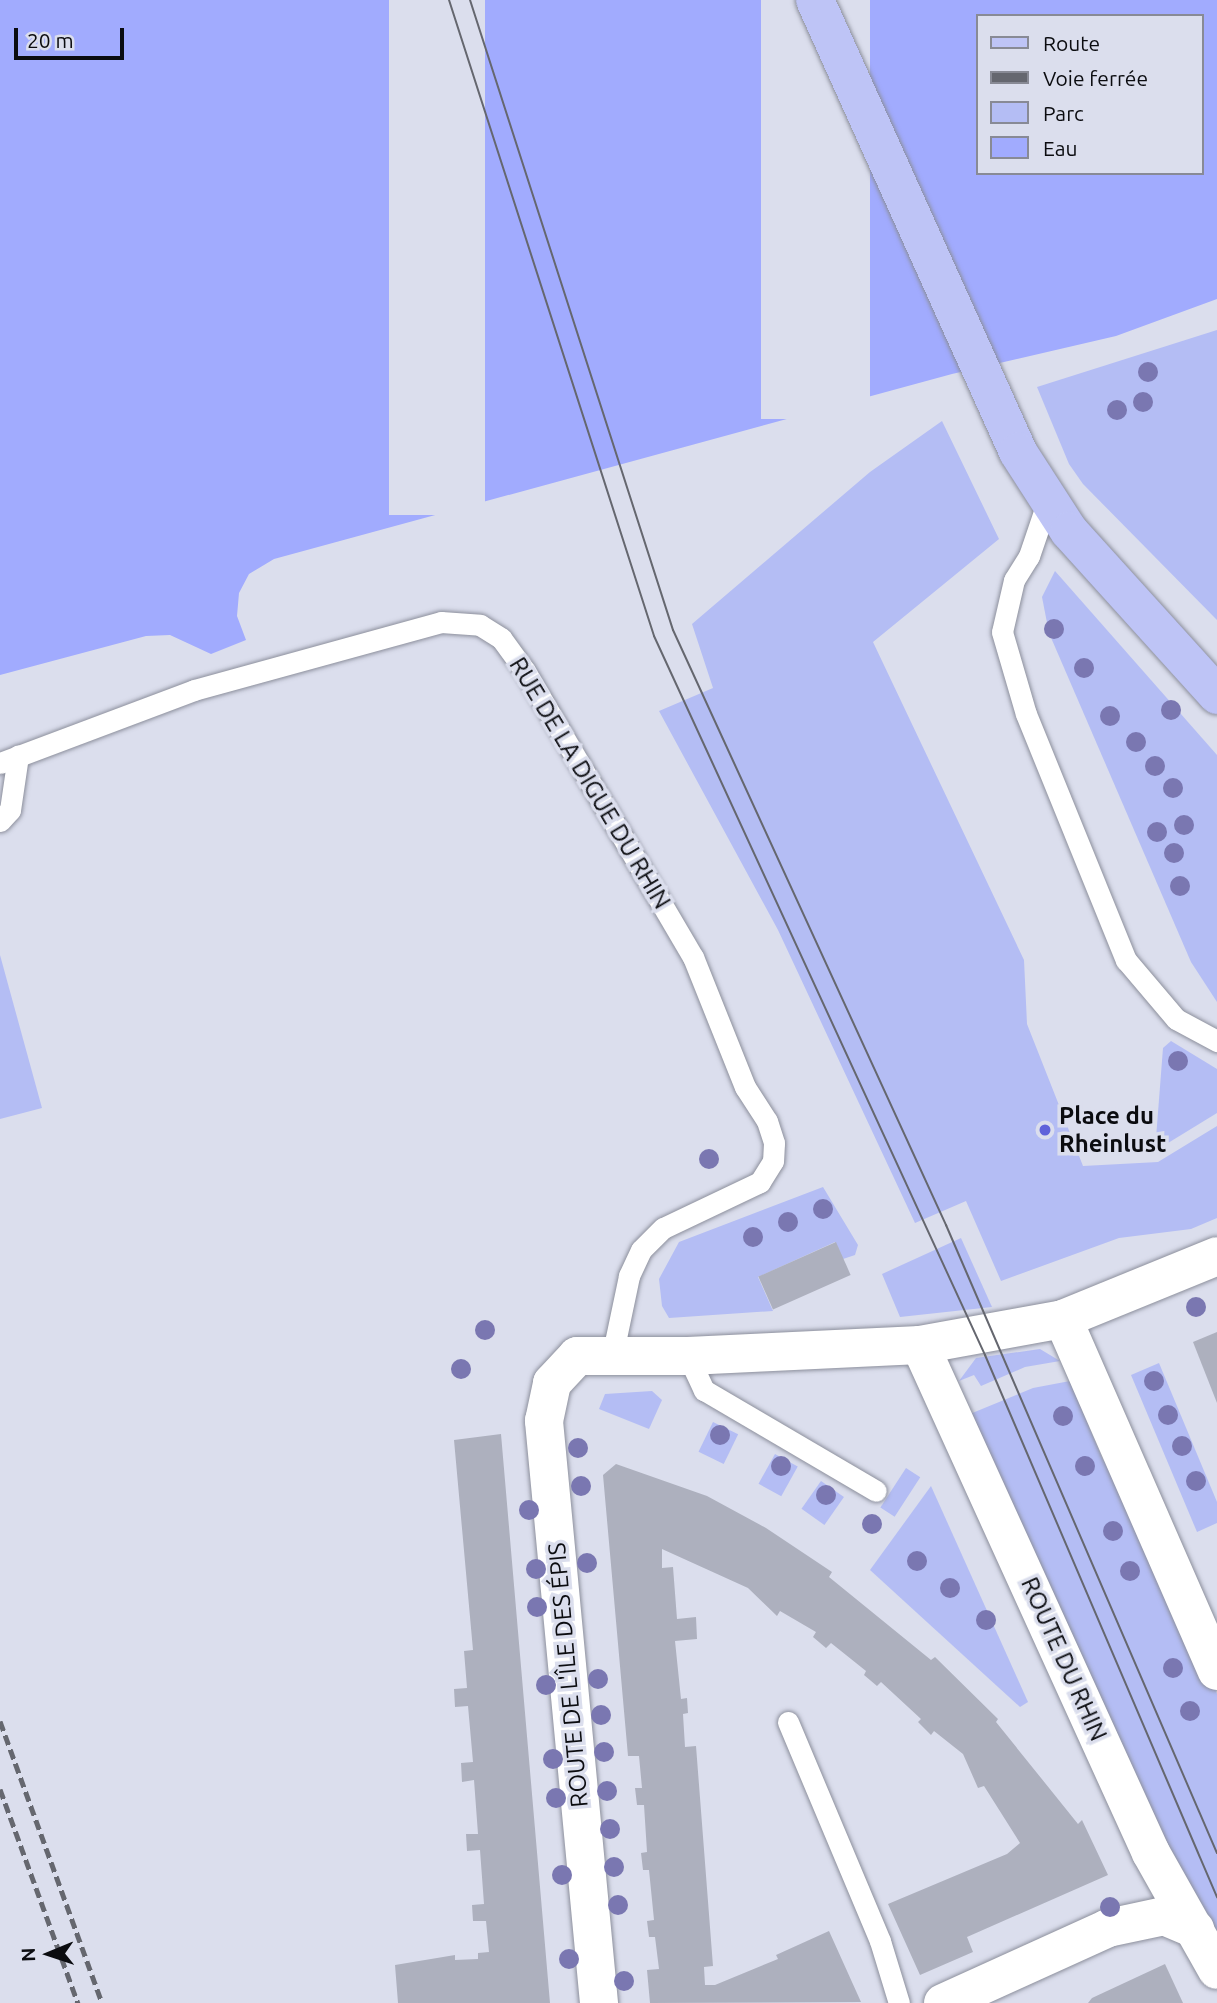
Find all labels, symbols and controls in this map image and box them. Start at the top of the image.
scale bar [18,14,128,58]
legend [976,14,1203,175]
text: 20 m [27,28,74,52]
text: Route [1043,31,1100,55]
text: Voie ferrée [1043,66,1148,90]
text: Parc [1043,101,1084,125]
text: Eau [1043,136,1078,160]
street label: RUE DE LA DIGUE DU RHIN [503,652,677,914]
place label: Place du Rheinlust [1059,1102,1166,1158]
marker: Place du Rheinlust [1037,1122,1053,1138]
street label: ROUTE DE L'ÎLE DES ÉPIS [542,1541,594,1809]
street label: ROUTE DU RHIN [1015,1573,1113,1745]
north arrow [14,1919,84,1989]
text: N [17,1947,39,1962]

